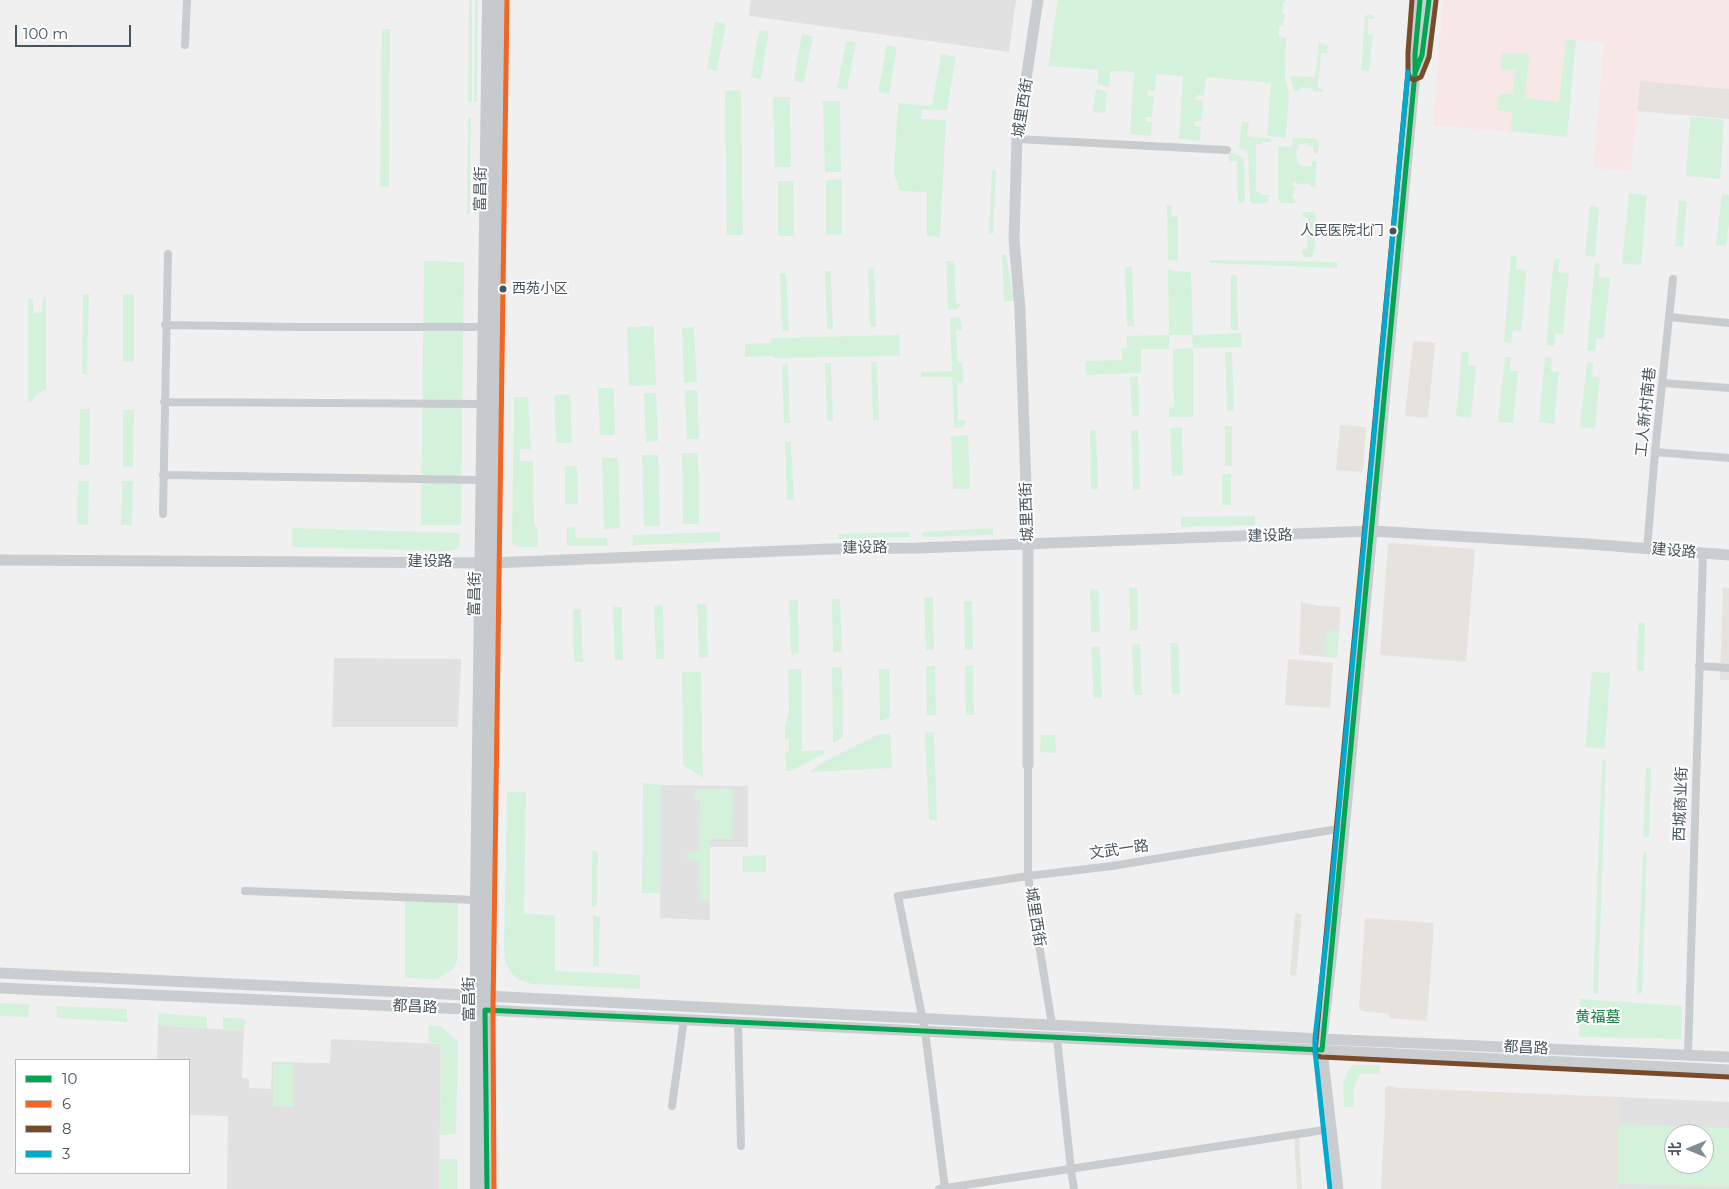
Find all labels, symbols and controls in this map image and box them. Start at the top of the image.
scale bar [18,15,134,47]
text: 100 m [23,24,68,43]
street label: 城里西街 [1009,77,1037,139]
street label: 富昌街 [472,166,490,212]
place label: 人民医院北门 [1300,223,1384,239]
marker: 人民医院北门 [1388,226,1398,236]
place label: 西苑小区 [512,281,568,297]
marker: 西苑小区 [498,284,508,294]
street label: 工人新村南巷 [1632,366,1660,458]
street label: 城里西街 [1017,482,1037,542]
street label: 建设路 [1247,526,1293,546]
street label: 建设路 [842,539,888,557]
street label: 建设路 [1651,540,1697,562]
street label: 建设路 [408,553,452,571]
street label: 富昌街 [466,571,484,617]
street label: 西城商业街 [1671,766,1691,842]
street label: 文武一路 [1088,837,1150,863]
street label: 城里西街 [1021,886,1049,948]
street label: 富昌街 [461,977,479,1021]
street label: 都昌路 [392,997,438,1017]
park label: 黄福墓 [1576,1009,1620,1027]
street label: 都昌路 [1503,1038,1549,1058]
legend [15,1059,190,1174]
text: 10 [62,1069,77,1088]
text: 6 [62,1094,71,1113]
text: 8 [62,1119,72,1138]
north arrow [1664,1124,1714,1174]
text: 北 [1666,1142,1684,1156]
text: 3 [62,1144,70,1163]

